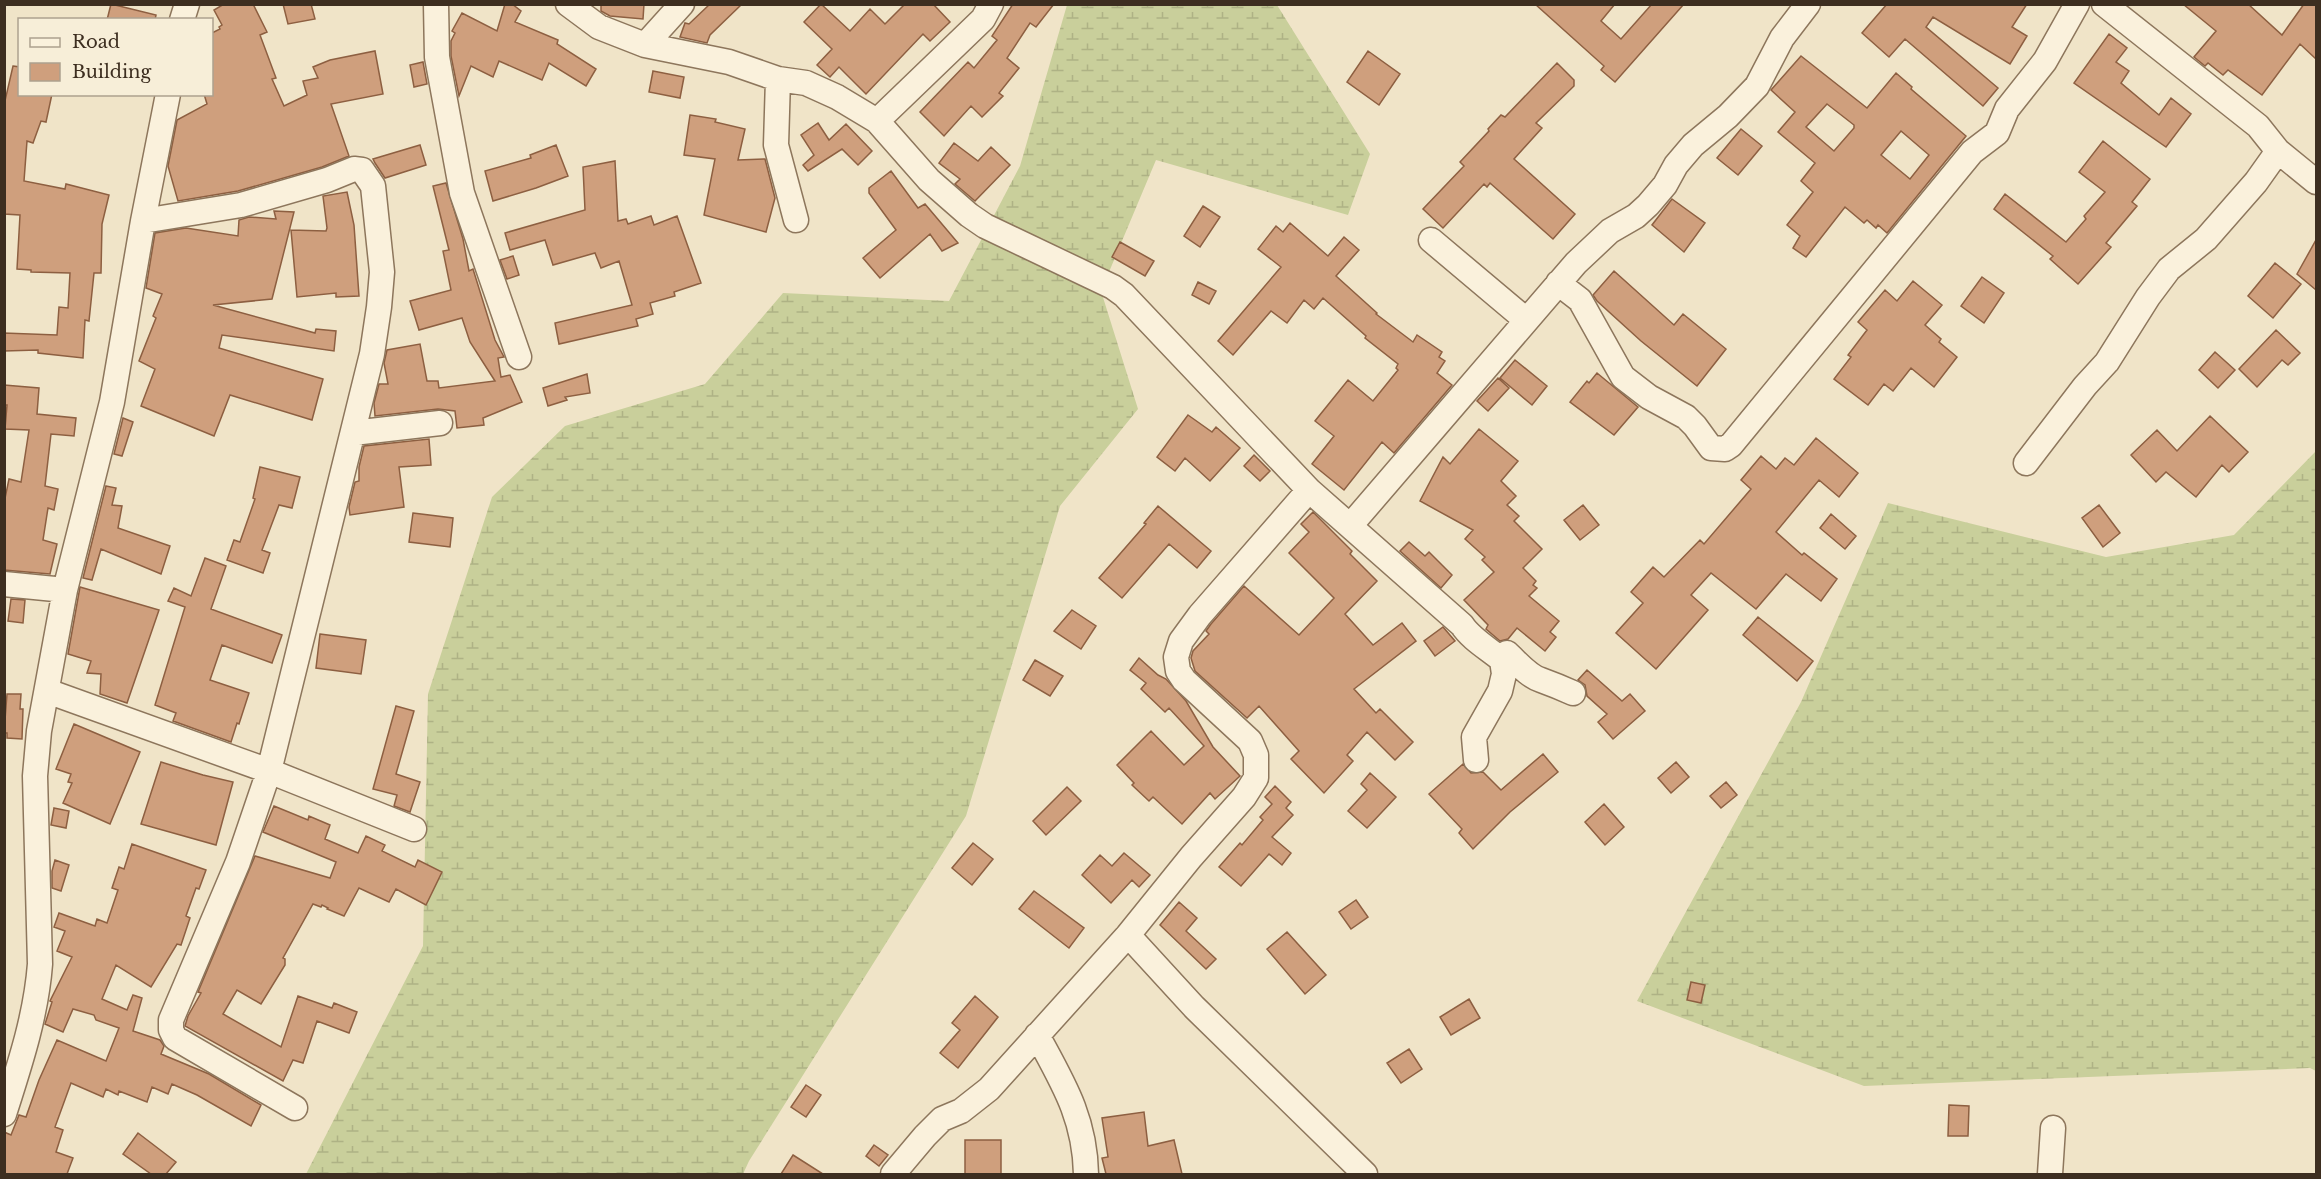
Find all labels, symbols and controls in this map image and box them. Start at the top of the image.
legend [18,18,213,96]
text: Road [72,31,120,53]
text: Building [72,61,151,83]

